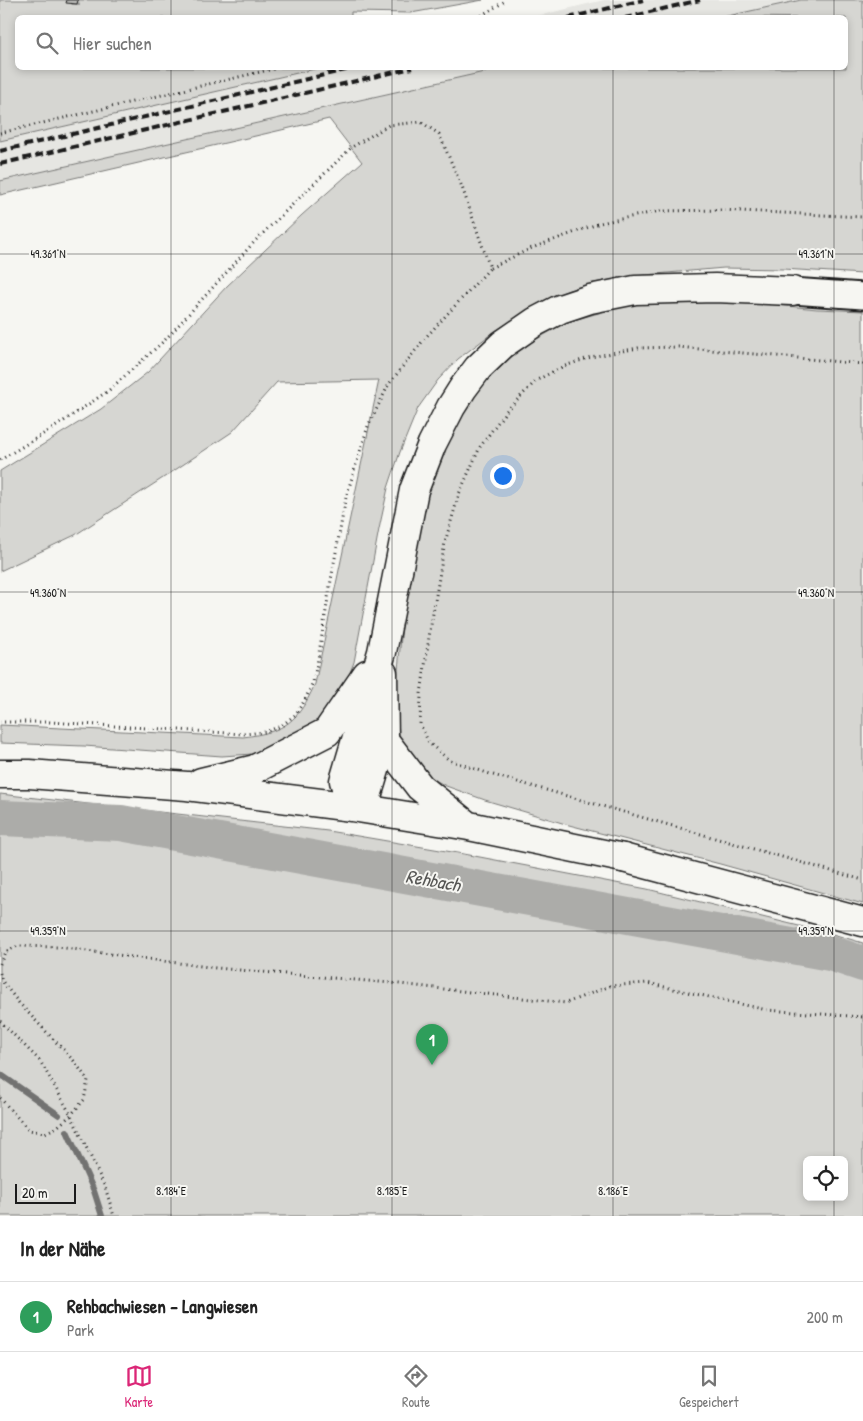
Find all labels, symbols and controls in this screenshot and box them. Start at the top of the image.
search box [15,15,848,70]
icon: search [33,29,61,57]
text: Hier suchen [73,30,152,56]
text: 49.361°N [30,245,66,262]
text: 49.361°N [798,245,834,262]
your location [490,463,516,489]
text: 49.360°N [30,584,66,601]
text: 49.360°N [798,584,834,601]
water label: Rehbach [404,862,464,898]
text: 49.359°N [30,922,66,939]
text: 49.359°N [798,922,834,939]
pin: 1 [416,1024,448,1065]
map controls [803,1156,848,1201]
button: locate [803,1156,848,1201]
scale bar [15,1181,76,1204]
text: 8.184°E [156,1182,187,1199]
text: 8.185°E [377,1182,408,1199]
text: 8.186°E [598,1182,629,1199]
text: 20 m [22,1183,48,1202]
text: In der Nähe [20,1234,105,1263]
text: Rehbachwiesen - Langwiesen [67,1293,258,1319]
text: 1 [33,1306,39,1328]
text: 200 m [807,1306,843,1328]
text: Park [67,1319,94,1341]
tab: Karte [124,1362,153,1411]
tab: Route [402,1362,430,1411]
tab: Gespeichert [679,1362,739,1411]

